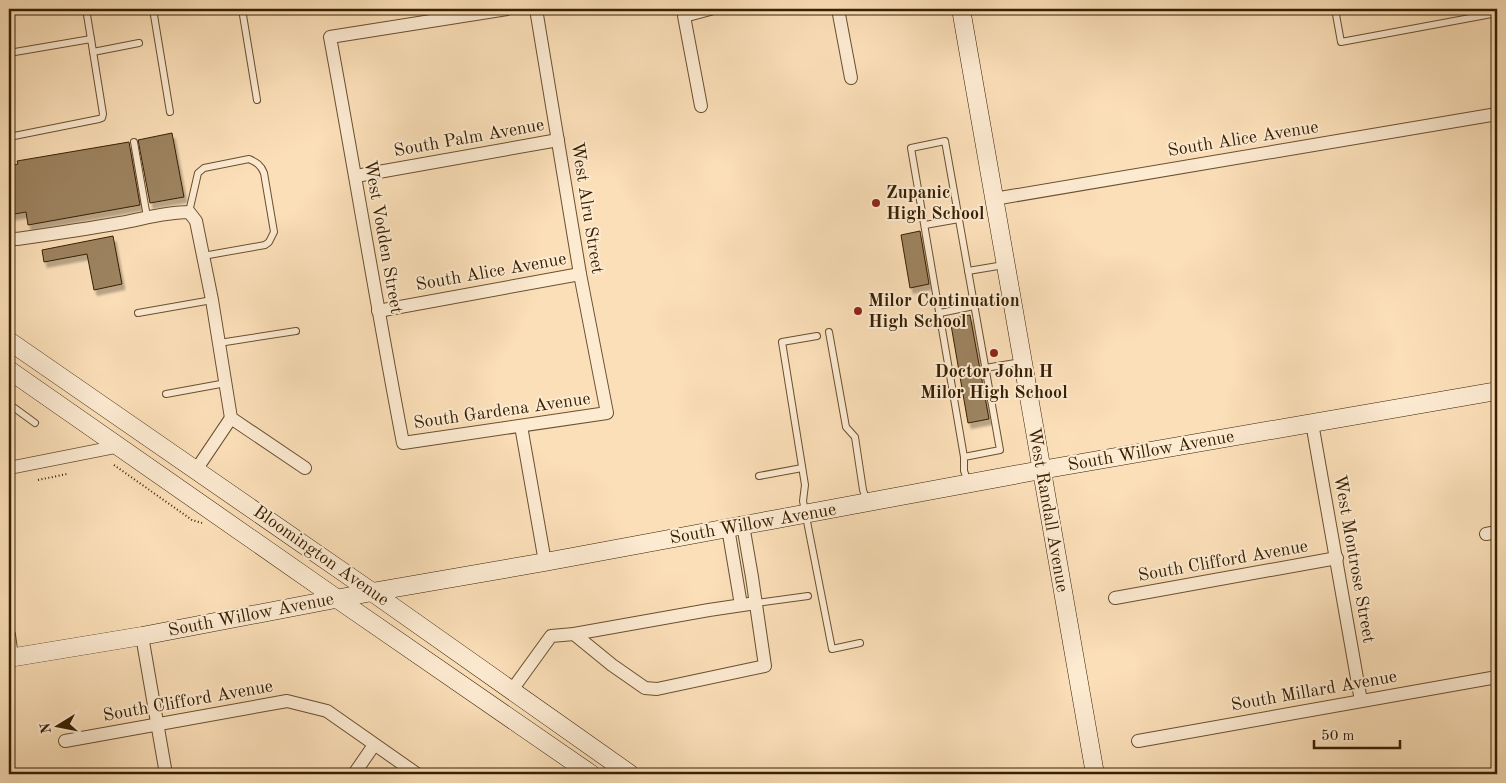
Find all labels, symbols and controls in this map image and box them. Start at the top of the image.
street label: South Palm Avenue [392,116,546,160]
street label: South Alice Avenue [1166,118,1320,160]
street label: West Alru Street [568,141,606,275]
street label: West Vodden Street [361,159,405,315]
place label: Zupanic High School [886,184,985,223]
marker: Zupanic High School [870,197,882,209]
street label: South Alice Avenue [414,250,568,294]
place label: Milor Continuation High School [868,292,1020,331]
marker: Milor Continuation High School [852,305,864,317]
marker: Doctor John H Milor High School [988,347,1000,359]
place label: Doctor John H Milor High School [920,363,1068,402]
street label: South Gardena Avenue [412,390,592,432]
street label: West Randall Avenue [1025,426,1071,594]
street label: South Willow Avenue [1066,427,1236,475]
street label: West Montrose Street [1330,474,1378,644]
street label: South Willow Avenue [668,500,838,548]
street label: Bloomington Avenue [250,502,392,610]
street label: South Clifford Avenue [1137,537,1309,585]
street label: South Willow Avenue [166,590,336,640]
street label: South Millard Avenue [1230,668,1398,714]
street label: South Clifford Avenue [102,677,274,725]
north arrow [32,700,82,750]
scale bar [1314,718,1400,750]
text: N [38,721,54,735]
text: 50 m [1321,729,1355,744]

